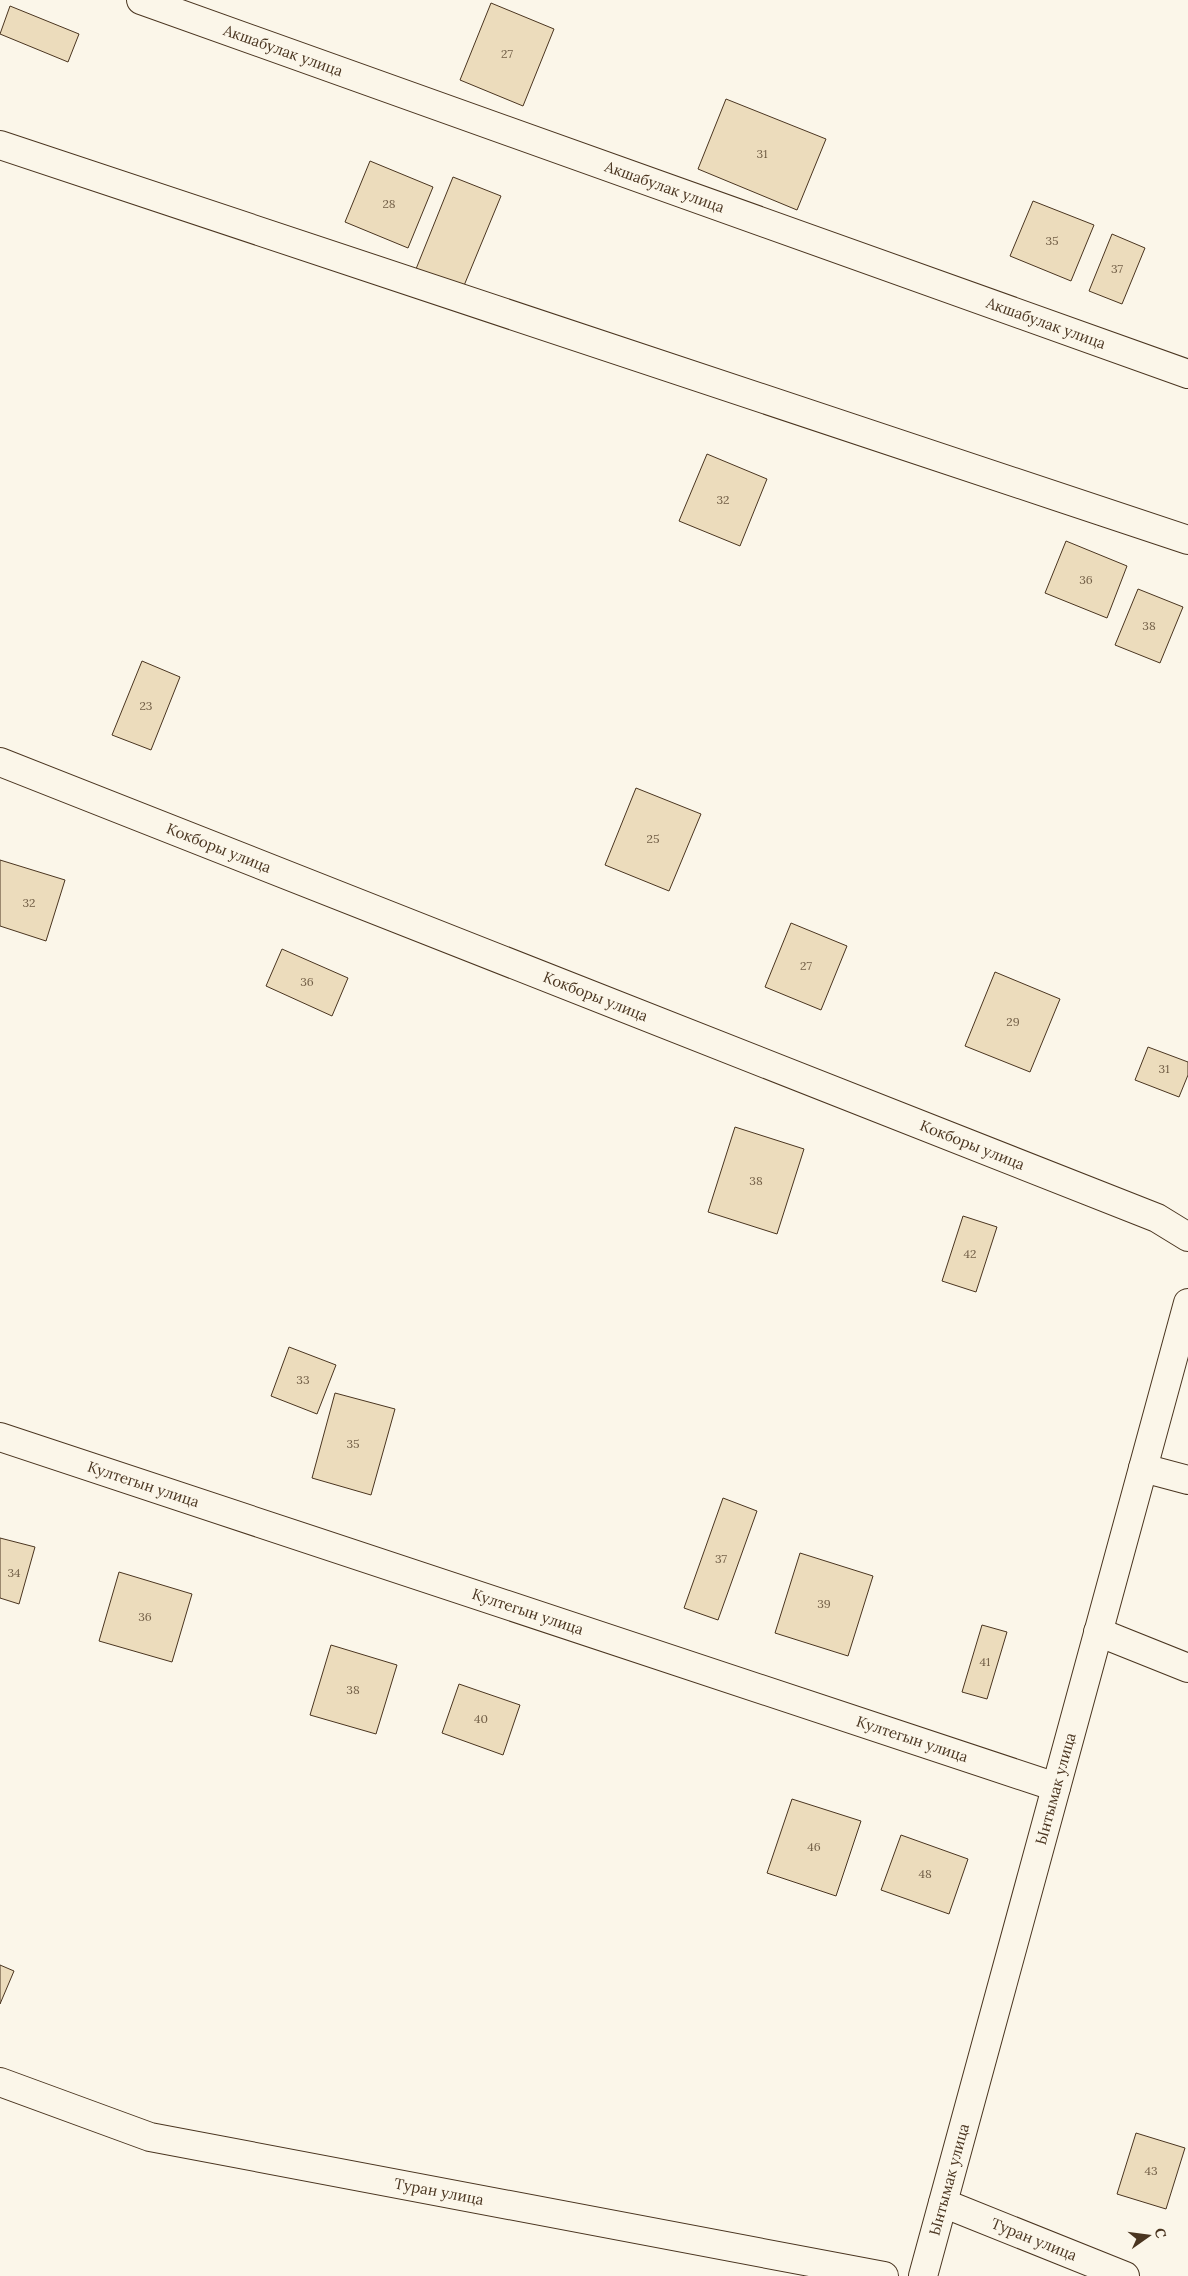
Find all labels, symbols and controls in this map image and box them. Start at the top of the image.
street label: Акшабулак улица [220,20,346,80]
house number: 27 [501,46,513,61]
house number: 31 [756,146,768,161]
street label: Акшабулак улица [602,156,727,217]
house number: 28 [382,196,396,211]
house number: 35 [1045,233,1059,248]
house number: 37 [1111,261,1123,276]
street label: Акшабулак улица [983,292,1109,353]
house number: 32 [716,492,730,507]
house number: 36 [1079,572,1093,587]
house number: 38 [1142,618,1156,633]
house number: 23 [140,698,153,713]
street label: Кокборы улица [164,819,274,877]
house number: 25 [647,831,659,846]
house number: 32 [22,895,36,910]
house number: 27 [800,958,812,973]
street label: Кокборы улица [540,967,651,1025]
house number: 36 [300,974,314,989]
house number: 29 [1006,1014,1020,1029]
house number: 31 [1158,1061,1170,1076]
street label: Кокборы улица [917,1116,1028,1174]
house number: 38 [749,1173,763,1188]
house number: 42 [964,1246,976,1261]
house number: 33 [296,1372,310,1387]
house number: 35 [346,1436,360,1451]
street label: Култегын улица [85,1457,202,1511]
house number: 37 [715,1551,727,1566]
house number: 34 [7,1565,21,1580]
street label: Култегын улица [470,1584,586,1639]
house number: 39 [817,1596,831,1611]
house number: 36 [138,1609,152,1624]
house number: 41 [980,1654,990,1669]
house number: 38 [346,1682,360,1697]
house number: 40 [474,1711,488,1726]
street label: Култегын улица [854,1712,971,1766]
street label: Ынтымак улица [1031,1730,1080,1847]
house number: 46 [807,1839,821,1854]
house number: 48 [918,1866,932,1881]
street label: Ынтымак улица [924,2121,973,2238]
house number: 43 [1144,2163,1158,2178]
street label: Туран улица [393,2173,486,2209]
north arrow [1123,2211,1173,2261]
street label: Туран улица [989,2213,1080,2265]
text: С [1151,2226,1171,2240]

